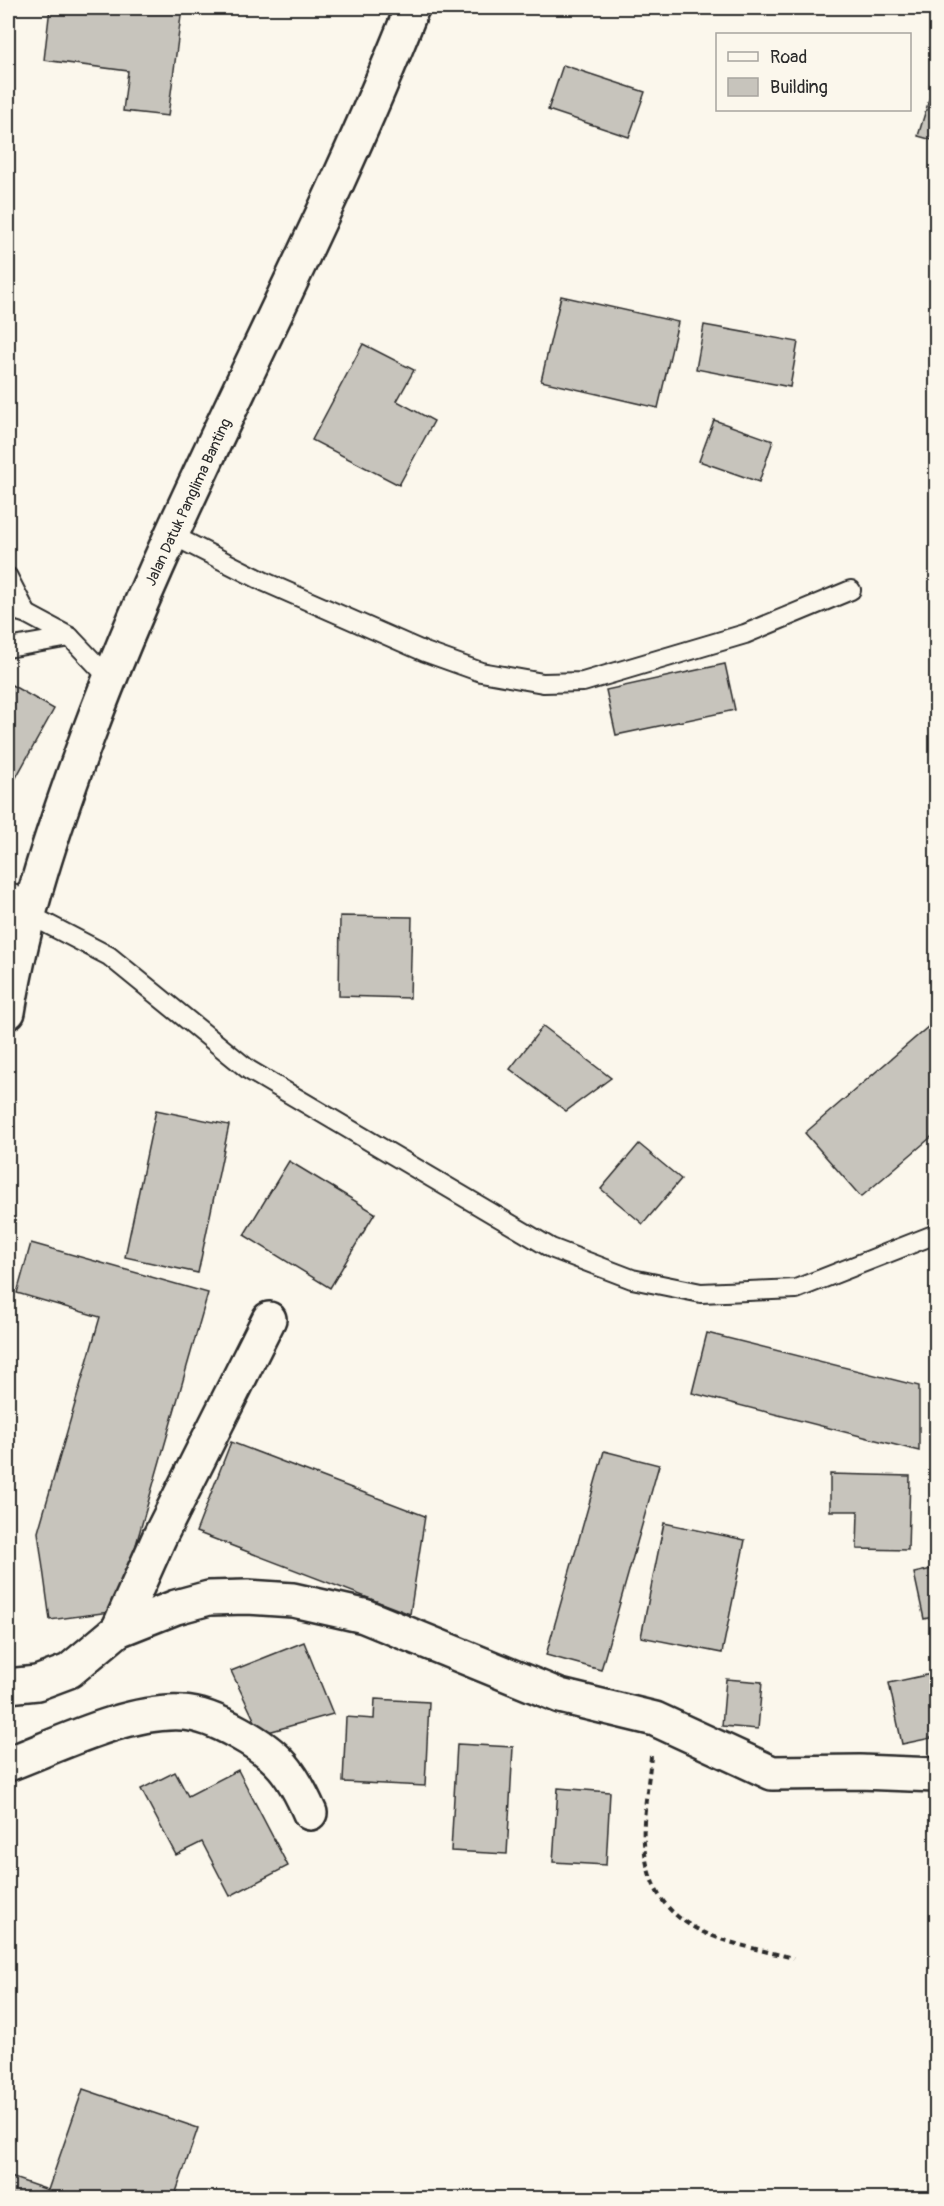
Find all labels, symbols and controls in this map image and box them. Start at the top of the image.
legend [716,33,911,111]
text: Road [770,46,807,69]
text: Building [770,76,828,99]
street label: Jalan Datuk Panglima Banting [141,415,236,589]

